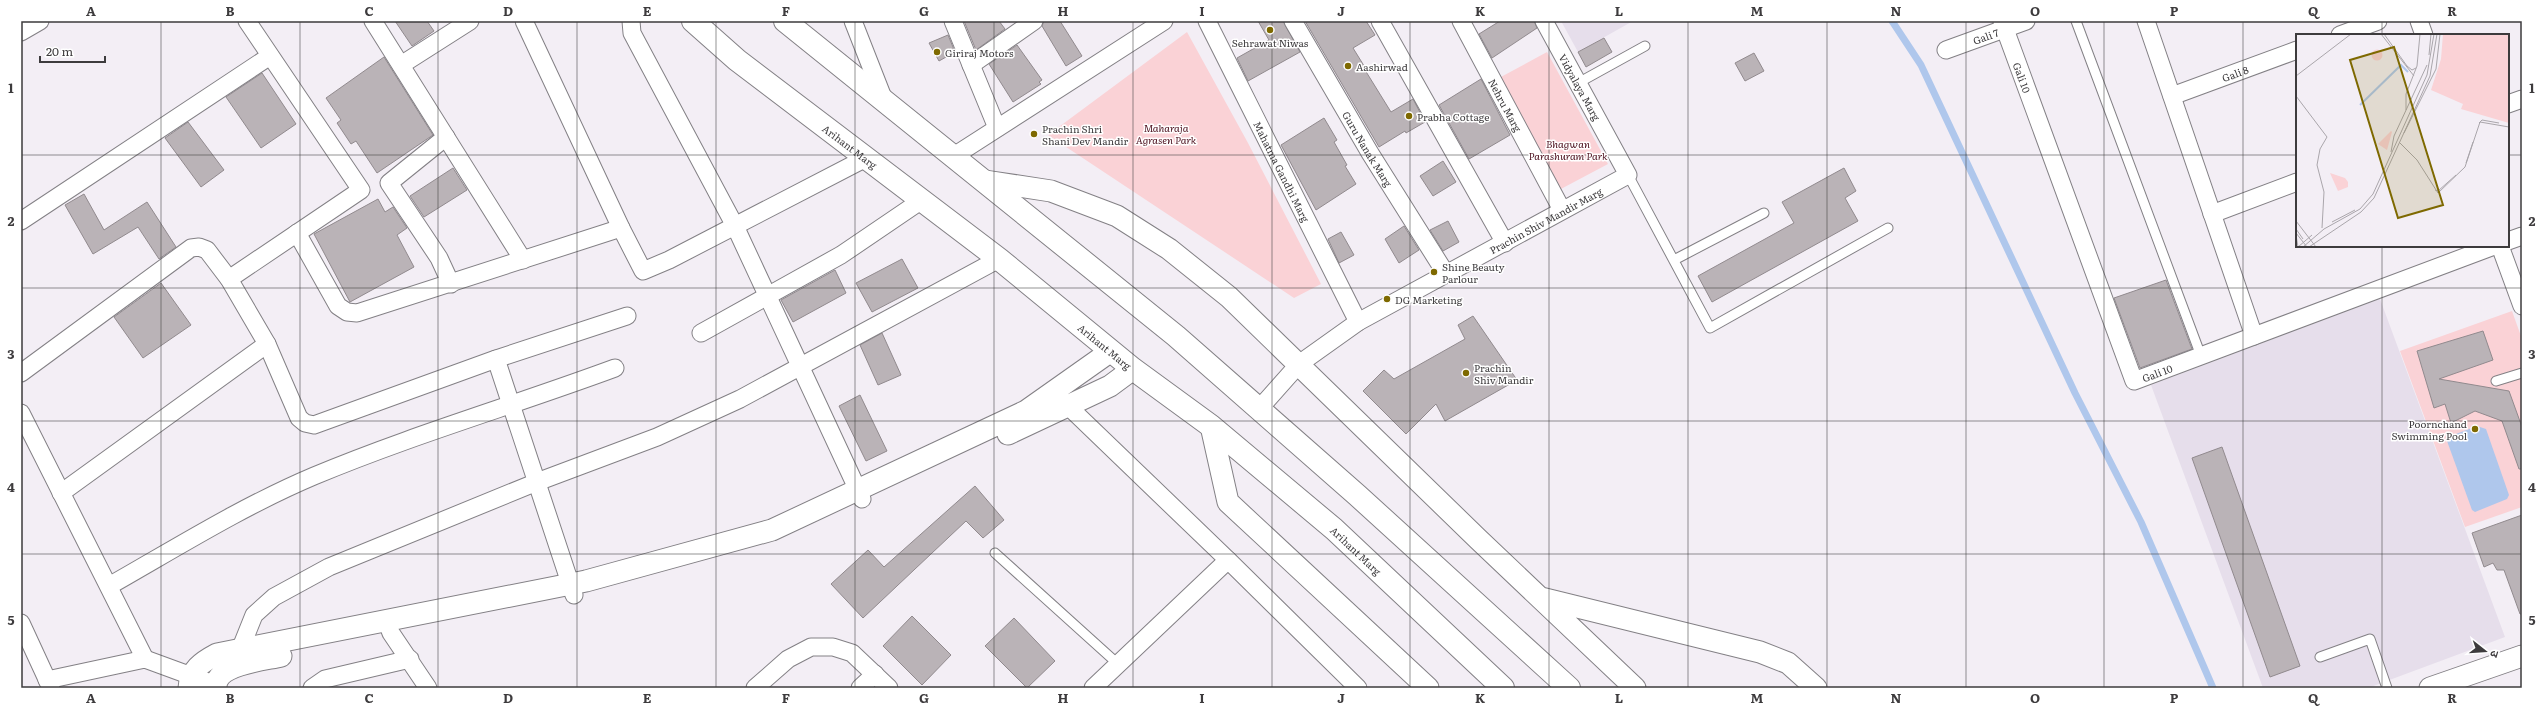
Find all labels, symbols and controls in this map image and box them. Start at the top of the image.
text: A [86,1,96,20]
text: B [226,1,235,20]
text: C [364,1,374,20]
text: D [503,1,513,20]
text: E [643,1,652,20]
text: F [782,1,790,20]
text: G [919,1,929,20]
text: H [1058,1,1069,20]
text: I [1199,1,1205,20]
text: J [1337,1,1345,20]
text: K [1475,1,1486,20]
text: L [1615,1,1623,20]
text: M [1751,1,1764,20]
text: N [1891,1,1902,20]
text: O [2030,1,2040,20]
text: P [2170,1,2179,20]
text: Q [2308,1,2320,20]
text: R [2447,1,2457,20]
street label: Gali 7 [1970,24,2001,47]
marker: Sehrawat Niwas [1265,25,1275,35]
inset map [2296,34,2509,247]
place label: Sehrawat Niwas [1232,35,1309,50]
scale bar [40,38,105,64]
text: 20 m [46,42,73,60]
place label: Giriraj Motors [945,45,1014,60]
marker: Giriraj Motors [932,47,942,57]
street label: Vidyalaya Marg [1556,51,1605,123]
place label: Aashirwad [1356,59,1408,74]
street label: Gali 10 [2010,60,2035,95]
marker: Aashirwad [1343,61,1353,71]
street label: Gali 8 [2220,61,2251,85]
street label: Nehru Marg [1485,76,1526,134]
text: 1 [8,78,14,97]
text: 1 [2529,78,2535,97]
street label: Guru Nanak Marg [1340,108,1397,190]
place label: Prabha Cottage [1417,109,1489,124]
marker: Prabha Cottage [1404,111,1414,121]
street label: Mahatma Gandhi Marg [1251,118,1314,224]
street label: Arihant Marg [820,120,881,172]
park label: Maharaja Agrasen Park [1136,120,1197,147]
place label: Prachin Shri Shani Dev Mandir [1042,121,1129,148]
marker: Prachin Shri Shani Dev Mandir [1029,129,1039,139]
park label: Bhagwan Parashuram Park [1529,136,1608,163]
street label: Prachin Shiv Mandir Marg [1486,183,1605,257]
text: 2 [8,211,15,230]
text: 2 [2529,211,2536,230]
place label: Shine Beauty Parlour [1442,259,1505,286]
marker: Shine Beauty Parlour [1429,267,1439,277]
place label: DG Marketing [1395,292,1463,307]
marker: DG Marketing [1382,294,1392,304]
street label: Arihant Marg [1075,320,1135,373]
text: 3 [7,344,15,363]
text: 3 [2528,344,2536,363]
place label: Prachin Shiv Mandir [1474,360,1534,387]
street label: Gali 10 [2140,360,2175,385]
marker: Prachin Shiv Mandir [1461,368,1471,378]
place label: Poornchand Swimming Pool [2391,416,2468,443]
marker: Poornchand Swimming Pool [2470,424,2480,434]
text: 4 [7,477,15,496]
text: 4 [2528,477,2536,496]
street label: Arihant Marg [1328,522,1386,578]
text: 5 [7,610,15,629]
text: 5 [2528,610,2536,629]
north arrow [2465,631,2505,671]
text: उ [2487,649,2504,660]
text: A [86,688,96,707]
text: B [226,688,235,707]
text: C [364,688,374,707]
text: D [503,688,513,707]
text: E [643,688,652,707]
text: F [782,688,790,707]
text: G [919,688,929,707]
text: H [1058,688,1069,707]
text: I [1199,688,1205,707]
text: J [1337,688,1345,707]
text: K [1475,688,1486,707]
text: L [1615,688,1623,707]
text: M [1751,688,1764,707]
text: N [1891,688,1902,707]
text: O [2030,688,2040,707]
text: P [2170,688,2179,707]
text: Q [2308,688,2320,707]
text: R [2447,688,2457,707]

